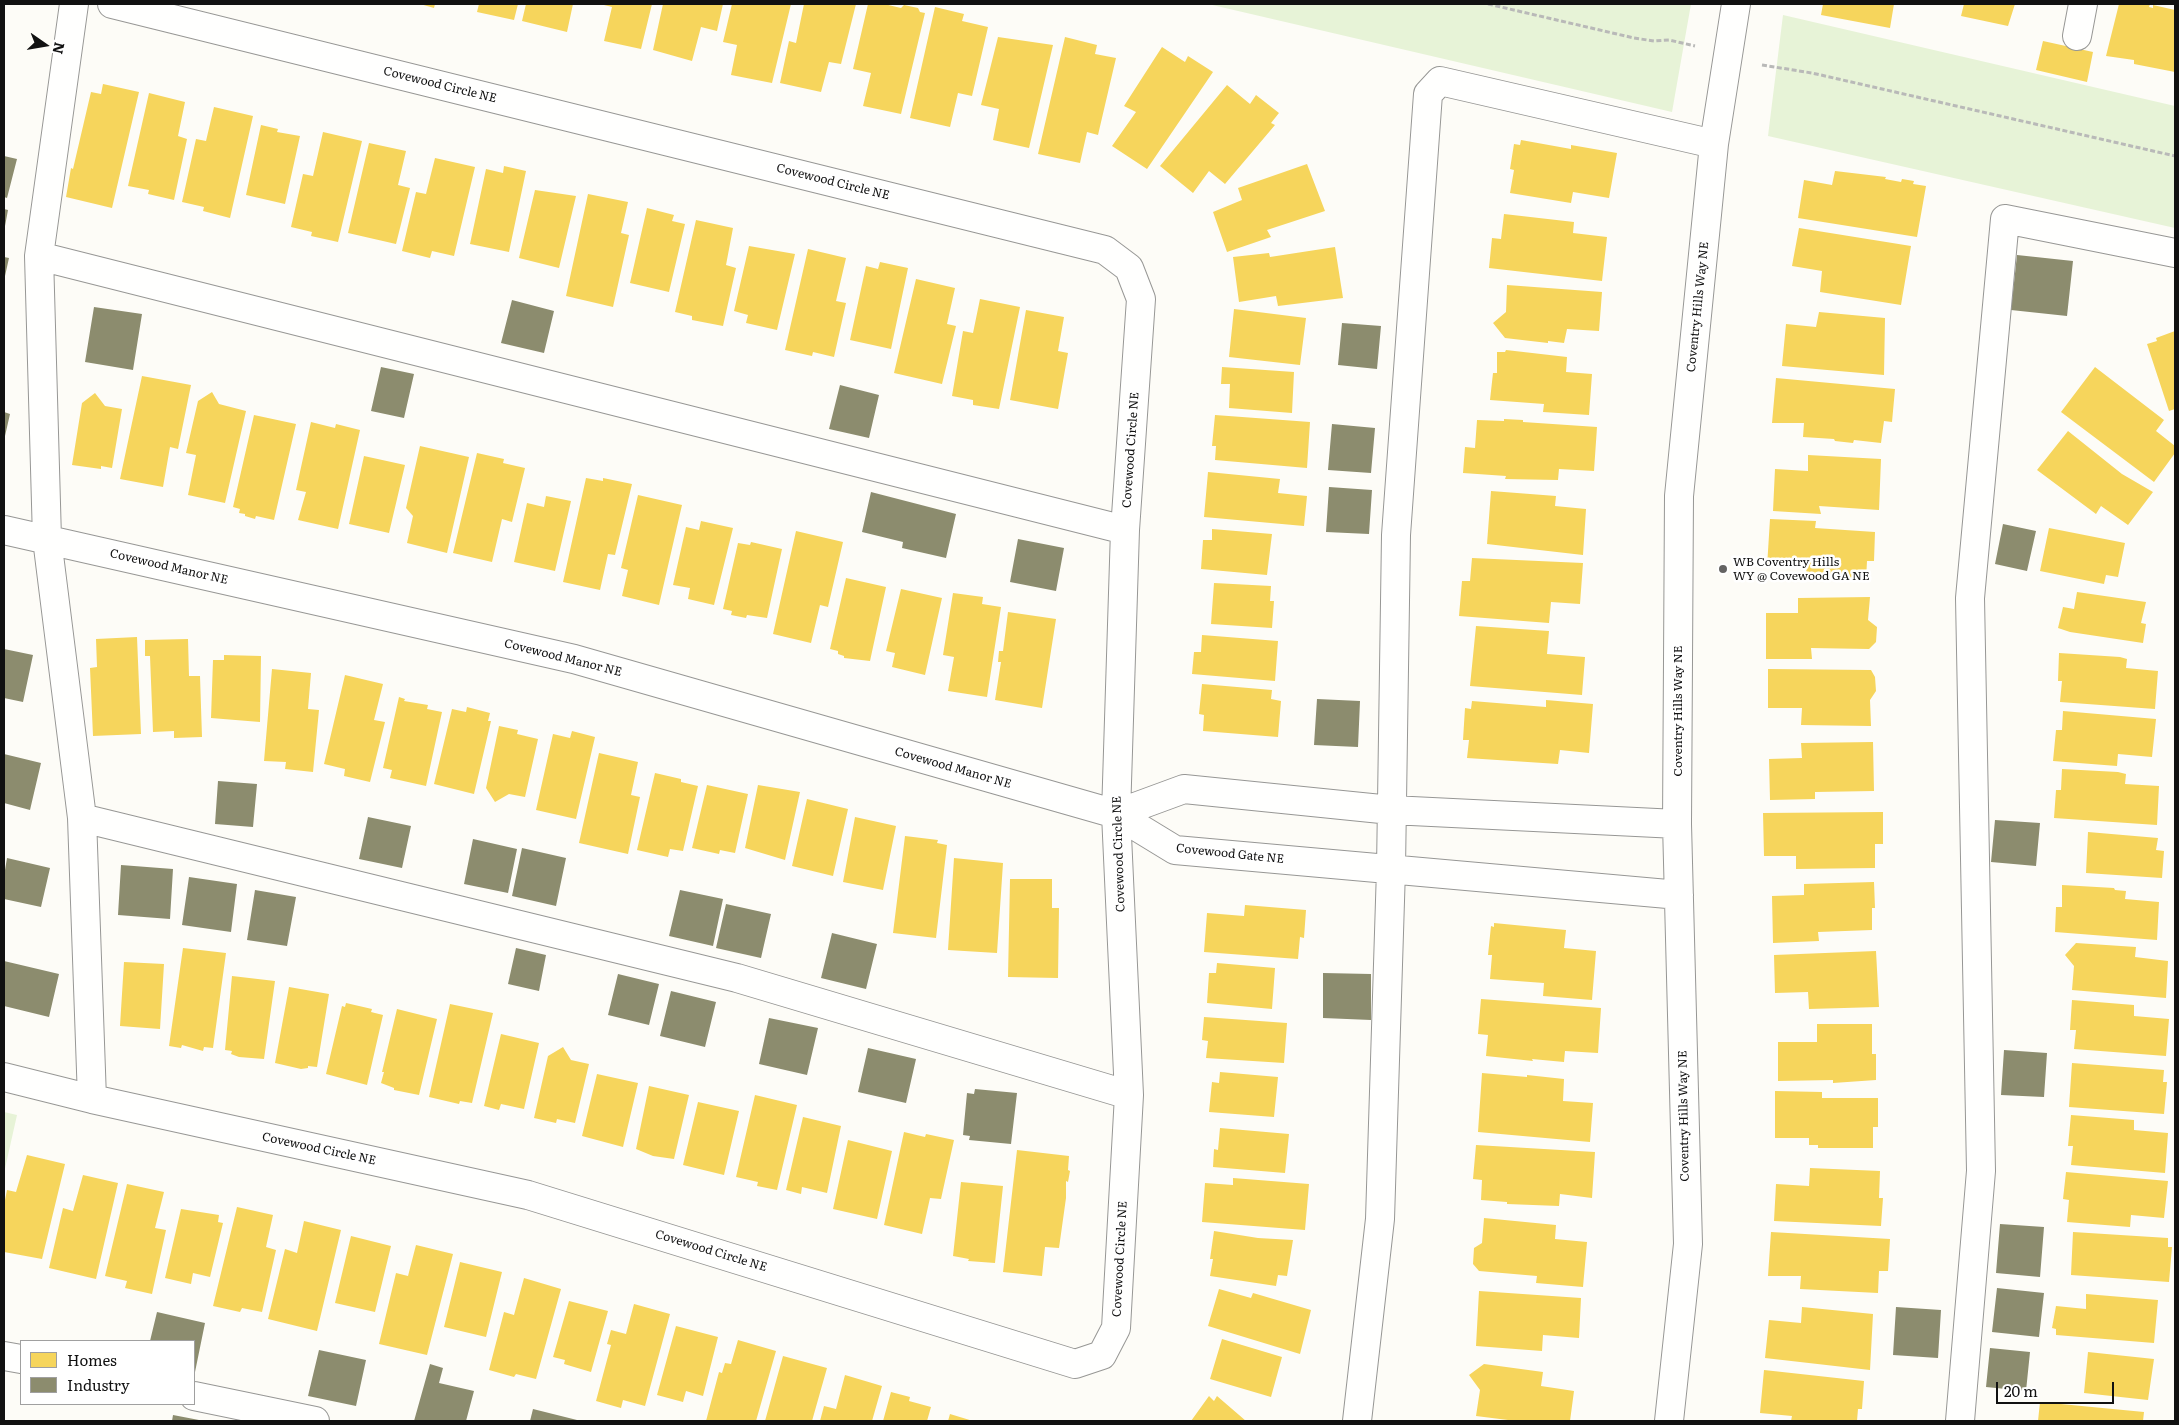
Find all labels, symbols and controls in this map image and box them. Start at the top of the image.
north arrow [20,20,70,70]
text: N [49,40,71,56]
street label: Covewood Circle NE [382,64,498,106]
street label: Covewood Circle NE [775,161,891,203]
street label: Coventry Hills Way NE [1684,241,1712,373]
street label: Covewood Circle NE [1120,392,1142,508]
street label: Covewood Manor NE [109,546,229,588]
place label: WB Coventry Hills WY @ Covewood GA NE [1733,555,1870,583]
marker: WB Coventry Hills WY @ Covewood GA NE [1717,563,1729,575]
street label: Covewood Manor NE [503,636,623,680]
street label: Coventry Hills Way NE [1671,646,1685,776]
street label: Covewood Manor NE [893,744,1013,792]
street label: Covewood Circle NE [1110,796,1128,912]
street label: Covewood Gate NE [1175,841,1285,867]
street label: Coventry Hills Way NE [1676,1050,1692,1182]
street label: Covewood Circle NE [261,1130,377,1168]
street label: Covewood Circle NE [1110,1201,1130,1317]
street label: Covewood Circle NE [653,1227,769,1275]
legend [20,1340,195,1405]
text: Homes [67,1348,117,1371]
scale bar [1999,1372,2116,1404]
text: Industry [67,1373,130,1396]
text: 20 m [2004,1379,2038,1402]

